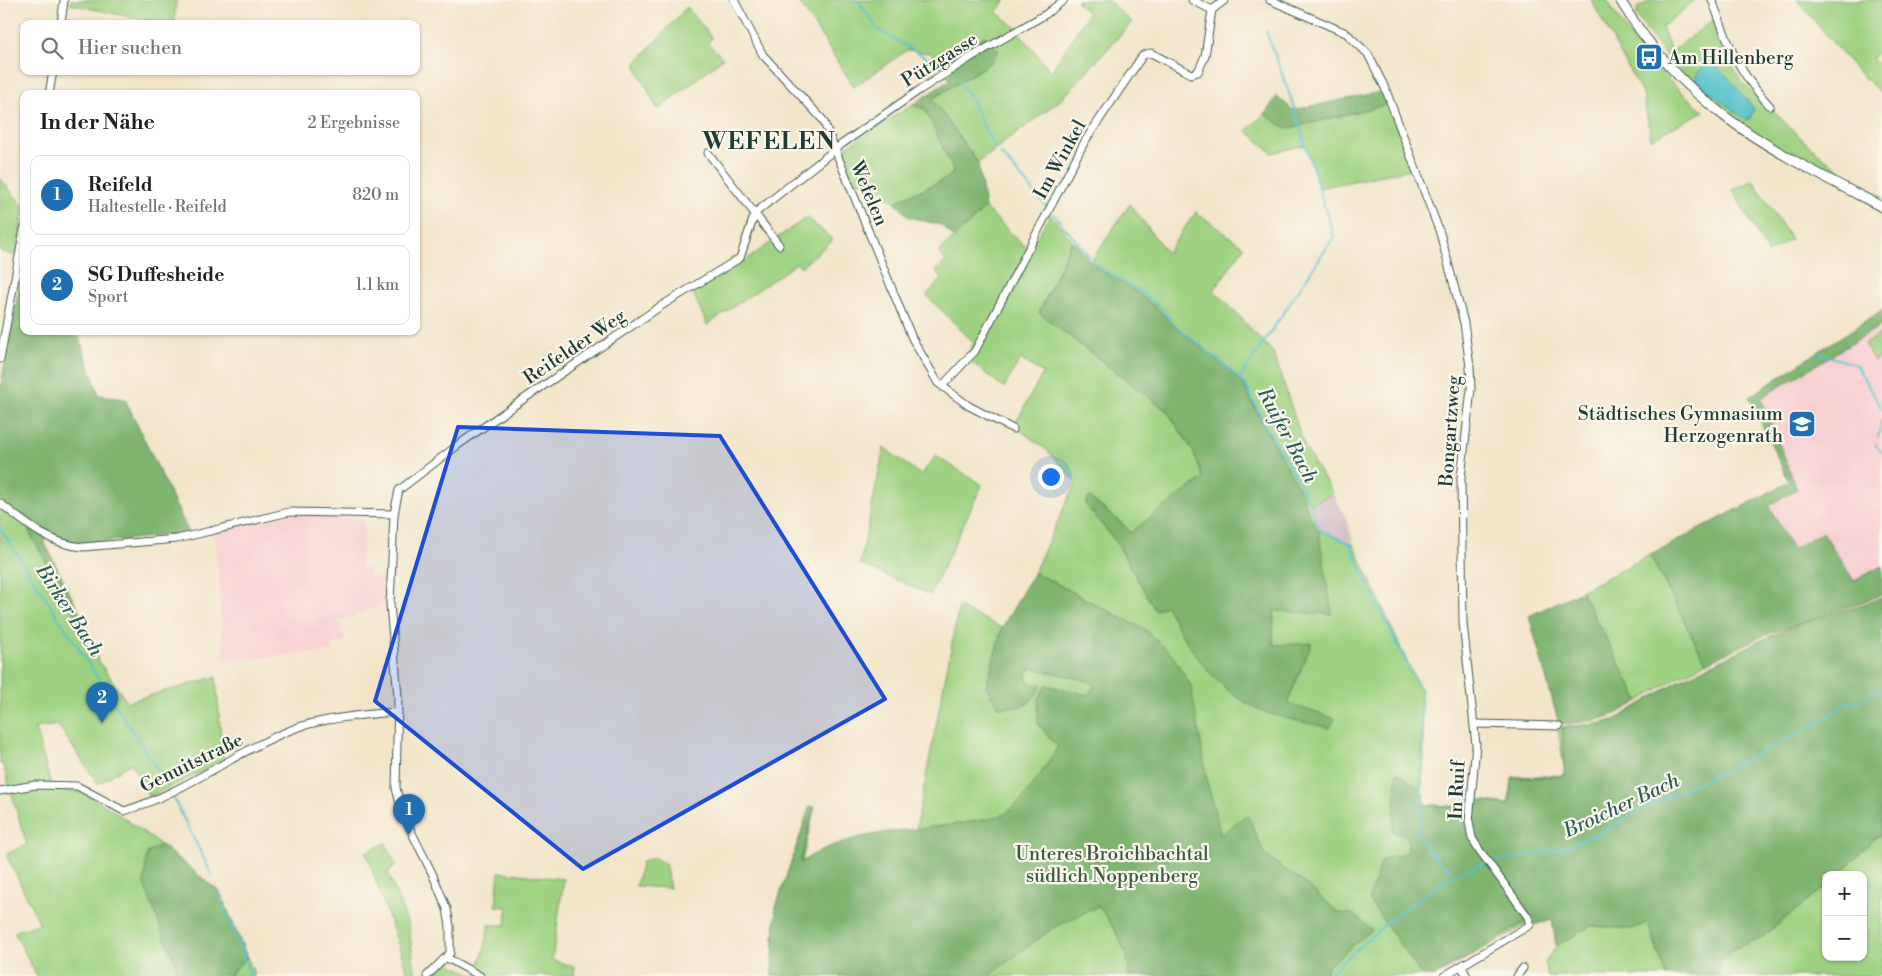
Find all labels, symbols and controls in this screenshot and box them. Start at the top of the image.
search box [20,20,420,75]
street label: Pützgasse [897,27,982,93]
icon: search [38,34,66,62]
text: Hier suchen [78,36,182,60]
bus stop icon: Am Hillenberg [1634,42,1664,72]
place label: Am Hillenberg [1667,46,1794,70]
text: In der Nähe [40,110,155,136]
text: 2 Ergebnisse [308,113,400,133]
street label: Im Winkel [1028,115,1092,203]
district label: WEFELEN [701,127,836,157]
street label: Wefelen [844,156,893,229]
text: Reifeld [88,173,153,197]
text: 1 [53,185,61,205]
text: 820 m [352,185,399,205]
text: Haltestelle · Reifeld [88,197,226,217]
text: SG Duffesheide [88,263,225,287]
text: 2 [52,275,62,295]
text: 1.1 km [355,275,399,295]
text: Sport [88,287,128,307]
street label: Reifelder Weg [519,304,631,390]
street label: Bongartzweg [1434,374,1466,489]
water label: Ruifer Bach [1251,383,1323,489]
place label: Städtisches Gymnasium Herzogenrath [1578,402,1783,448]
school or university icon: Städtisches Gymnasium Herzogenrath [1787,409,1817,439]
your location [1038,464,1064,490]
water label: Birker Bach [29,559,108,662]
pin: 2 [86,682,118,723]
street label: Genuitstraße [136,728,247,798]
street label: In Ruif [1443,759,1471,820]
water label: Broicher Bach [1559,768,1684,845]
pin: 1 [393,794,425,835]
park label: Unteres Broichbachtal südlich Noppenberg [1015,842,1209,888]
map controls [1822,871,1867,961]
button: + [1822,871,1867,916]
button: − [1822,916,1867,961]

